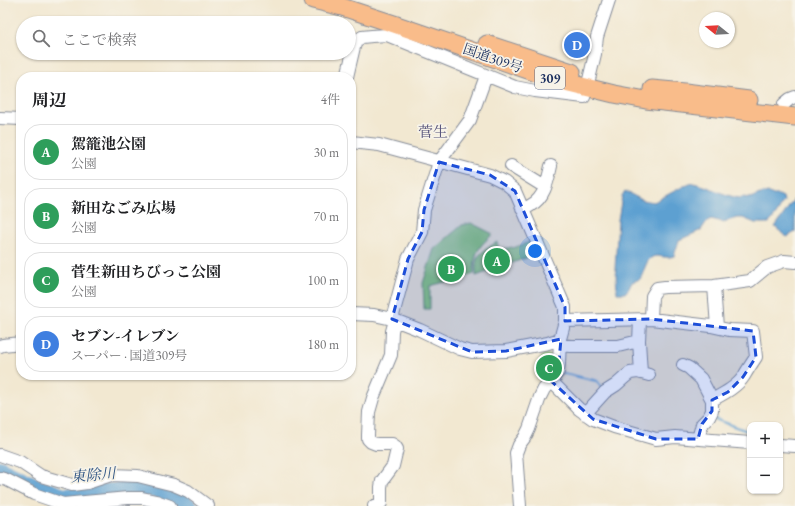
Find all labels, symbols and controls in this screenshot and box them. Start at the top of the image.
north arrow [699,12,735,48]
search box [16,16,356,60]
icon: search [30,27,52,49]
text: ここで検索 [62,30,137,49]
pin: D [564,30,590,60]
street label: 国道309号 [461,39,525,77]
road number: 309 [535,67,565,89]
text: 周辺 [32,89,66,111]
text: 4件 [321,91,340,108]
district label: 菅生 [418,122,448,141]
text: 駕籠池公園 [71,134,146,153]
text: A [41,144,51,161]
text: 30 m [314,144,339,161]
text: 公園 [71,155,97,172]
text: 新田なごみ広場 [71,198,176,217]
text: B [42,208,50,225]
text: 70 m [314,208,339,225]
text: 公園 [71,219,97,236]
your location [525,241,545,261]
pin: A [484,246,510,276]
pin: B [438,254,464,284]
text: 菅生新田ちびっこ公園 [71,262,221,281]
text: C [41,272,51,289]
text: 100 m [308,272,339,289]
text: 公園 [71,283,97,300]
text: セブン-イレブン [71,326,180,345]
text: D [41,336,51,353]
text: 180 m [308,336,339,353]
text: スーパー · 国道309号 [71,347,187,364]
pin: C [536,353,562,383]
map controls [747,422,783,494]
button: + [747,422,783,458]
button: − [747,458,783,494]
water label: 東除川 [70,463,118,486]

